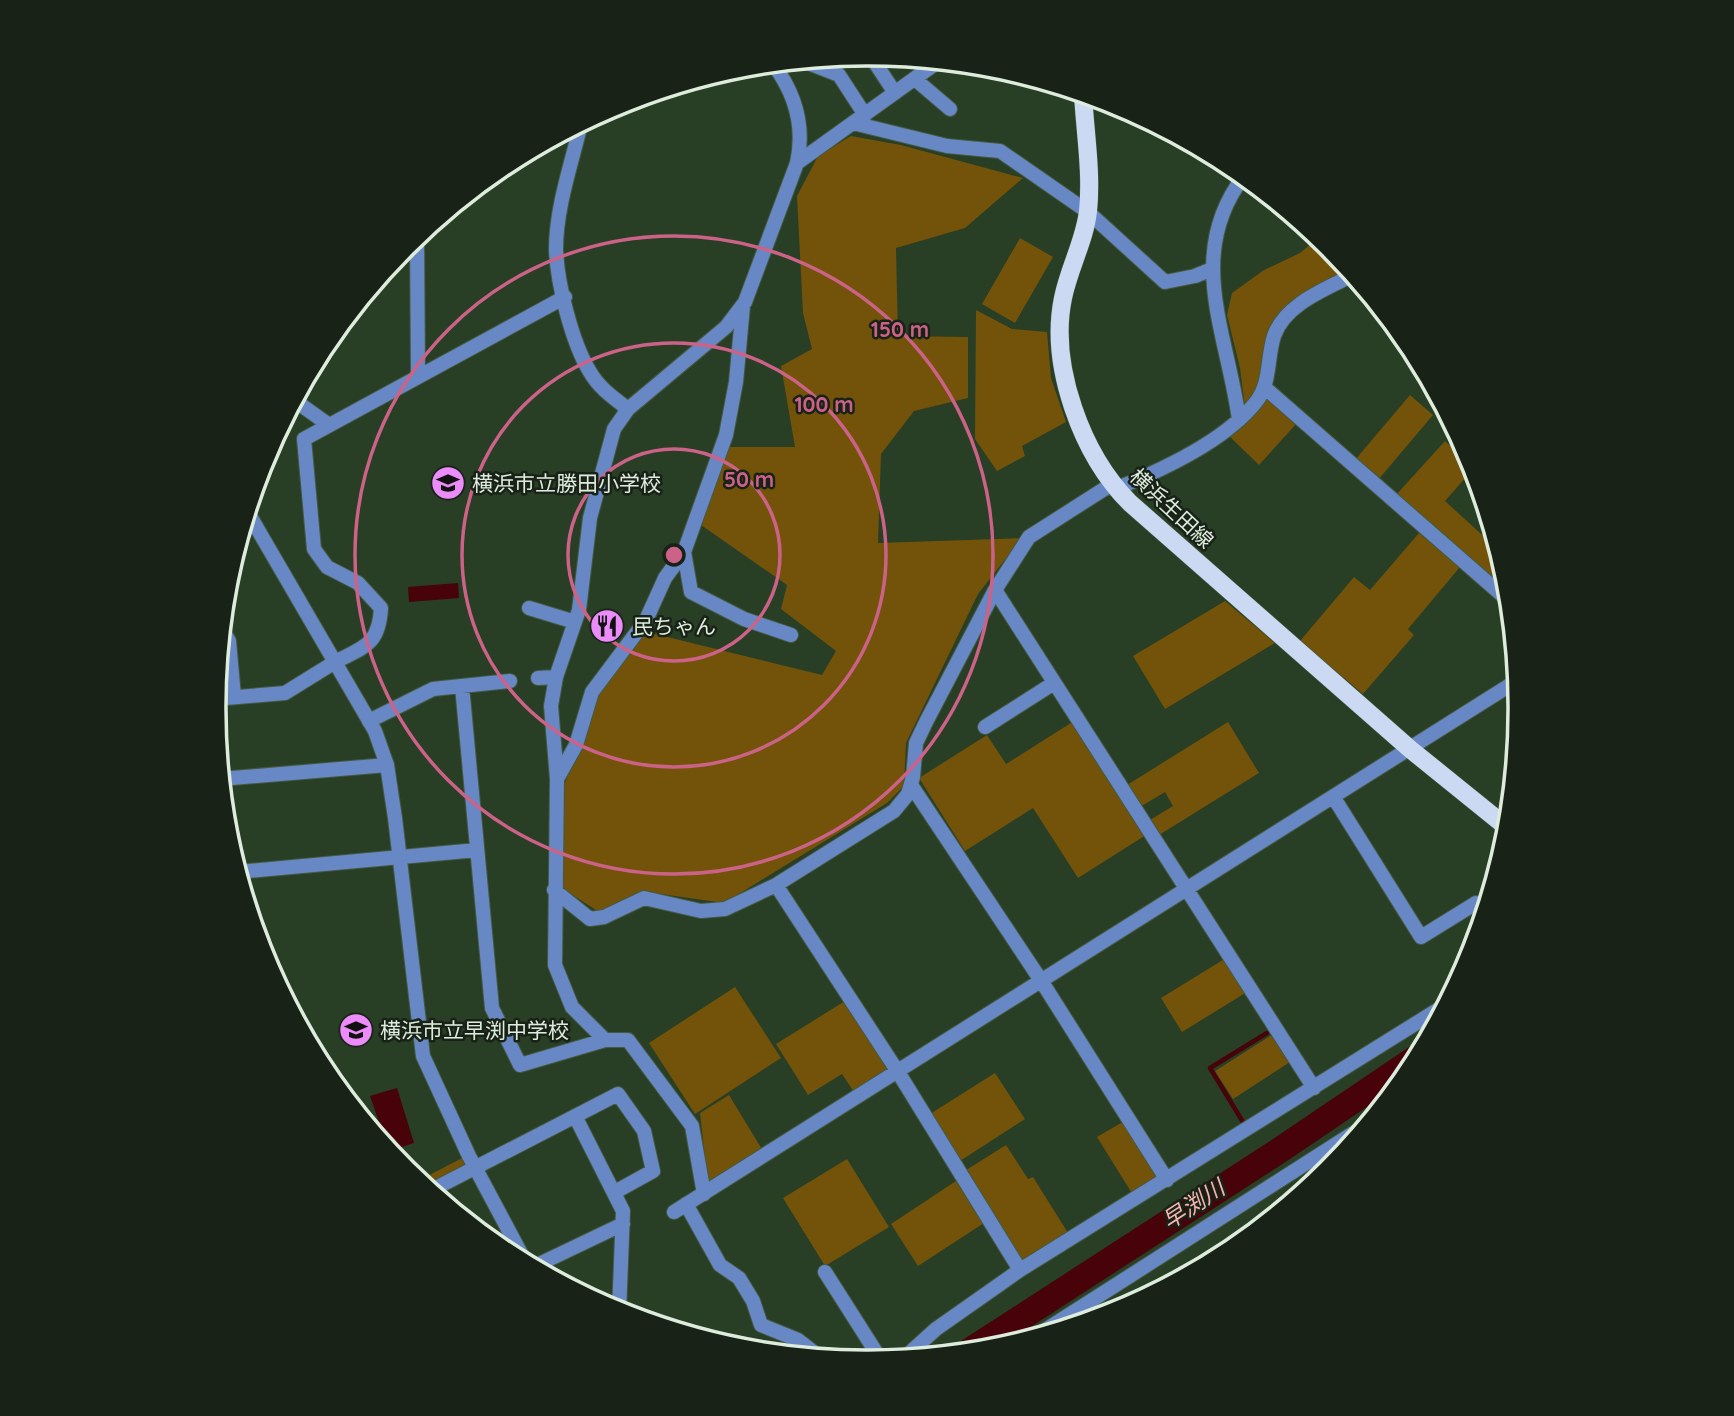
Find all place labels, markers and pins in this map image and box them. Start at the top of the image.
school or university icon: 横浜市立勝田小学校 [429,464,467,502]
place label: 横浜市立勝田小学校 [472,470,661,496]
centre of rings [662,543,686,567]
restaurant icon: 民ちゃん [588,607,626,645]
place label: 民ちゃん [632,613,716,639]
school or university icon: 横浜市立早渕中学校 [337,1011,375,1049]
place label: 横浜市立早渕中学校 [380,1017,569,1043]

